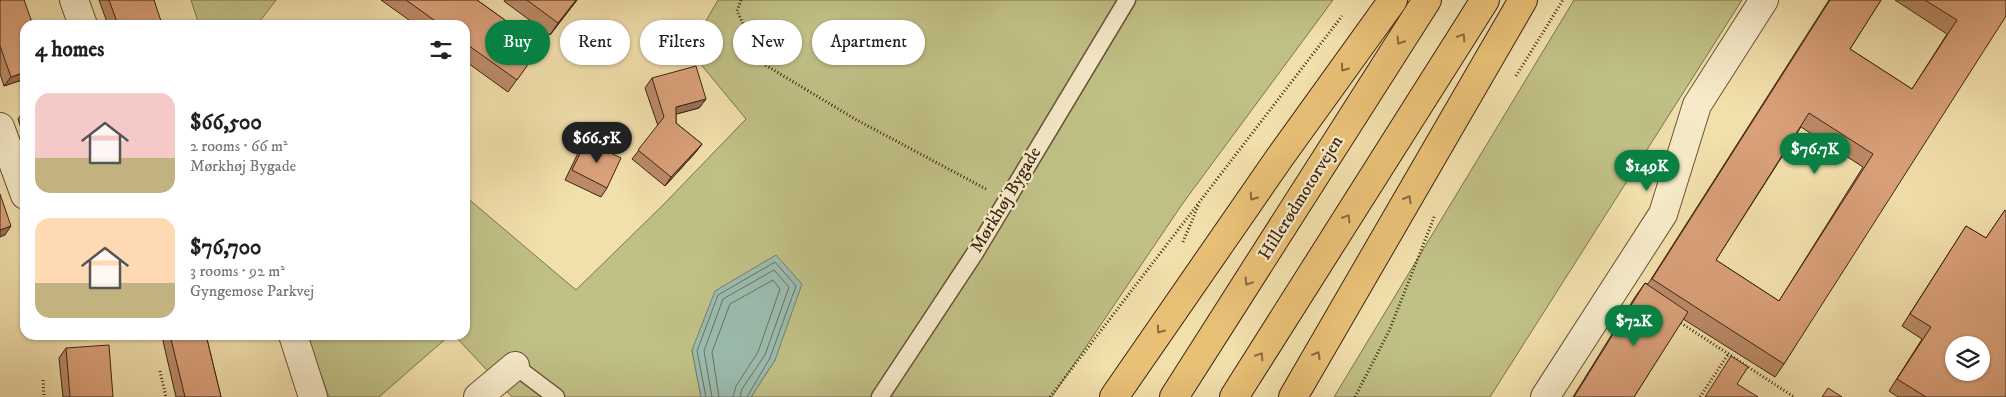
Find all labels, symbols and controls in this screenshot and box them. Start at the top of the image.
chip: Buy [485,20,550,65]
chip: Rent [560,20,630,65]
chip: Filters [640,20,723,65]
chip: New [733,20,802,65]
chip: Apartment [812,20,925,65]
one-way arrow [1456,33,1465,42]
icon: filters [427,36,455,64]
one-way arrow [1397,36,1407,45]
text: 4 homes [35,37,104,63]
one-way arrow [1341,62,1350,72]
text: $66,500 [190,110,262,136]
icon: home [75,113,135,173]
pin: $66.5K [556,121,638,164]
text: $66.5K [573,128,621,148]
street label: Hillerødmotorvejen [1254,131,1348,264]
pin: $76.7K [1774,132,1856,175]
text: 2 rooms · 66 m² [190,136,288,156]
text: $76.7K [1791,139,1839,159]
street label: Mørkhøj Bygade [966,143,1046,257]
pin: $149K [1612,150,1682,192]
text: Mørkhøj Bygade [190,156,296,176]
text: $149K [1625,156,1669,176]
one-way arrow [1250,191,1259,201]
one-way arrow [1401,196,1411,205]
one-way arrow [1341,215,1350,224]
text: $76,700 [190,235,261,261]
icon: home [75,238,135,298]
text: 3 rooms · 92 m² [190,261,285,281]
one-way arrow [1244,276,1254,285]
text: Gyngemose Parkvej [190,281,314,301]
pin: $72K [1604,304,1664,347]
text: $72K [1616,311,1652,331]
one-way arrow [1157,325,1166,334]
map controls [1945,336,1990,381]
button: layers [1945,336,1990,381]
one-way arrow [1311,351,1321,360]
one-way arrow [1254,352,1263,361]

